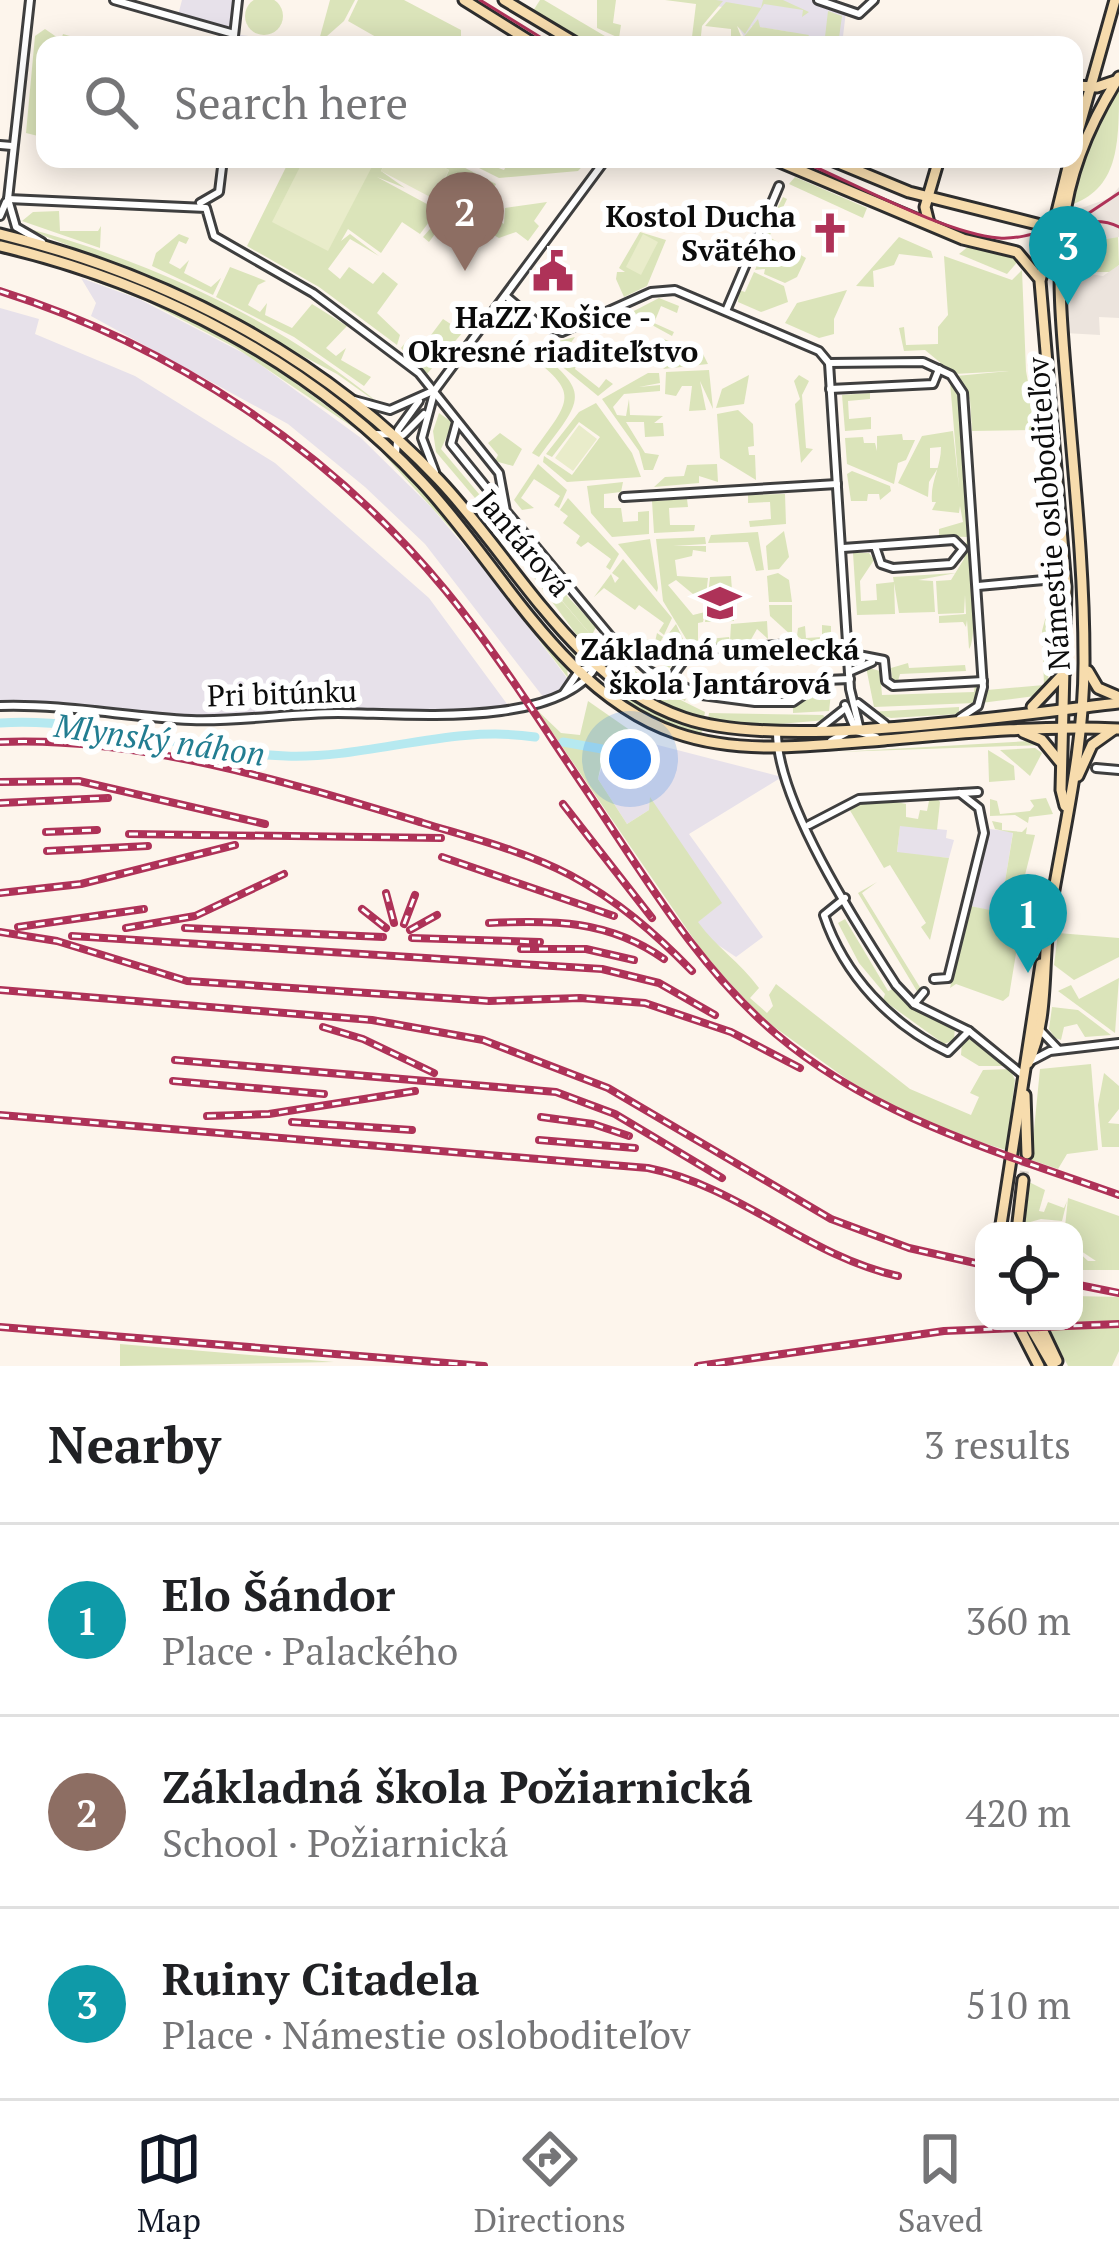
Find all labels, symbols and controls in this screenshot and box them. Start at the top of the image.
search box [36,36,1083,168]
icon: search [78,69,144,135]
text: Search here [174,72,408,132]
pin: 2 [426,172,504,271]
place label: Kostol Ducha Svätého [606,196,796,270]
pin: 3 [1029,206,1107,305]
church icon: Kostol Ducha Svätého [807,210,853,256]
public building icon: HaZZ Košice - Okresné riaditeľstvo [530,248,576,294]
place label: HaZZ Košice - Okresné riaditeľstvo [408,297,698,371]
street label: Námestie osloboditeľov [1017,355,1079,672]
street label: Jantárová [468,481,580,605]
school or university icon: Základná umelecká škola Jantárová [697,580,743,626]
place label: Základná umelecká škola Jantárová [580,629,860,703]
street label: Pri bitúnku [206,670,358,716]
water label: Mlynský náhon [51,703,268,775]
your location [600,729,660,789]
pin: 1 [989,874,1067,973]
map controls [975,1222,1083,1330]
button: locate [975,1222,1083,1330]
text: Nearby [48,1410,221,1478]
text: 3 results [924,1418,1071,1470]
text: Elo Šándor [162,1564,395,1624]
text: 1 [76,1594,98,1646]
text: 360 m [966,1594,1071,1646]
text: Place · Palackého [162,1624,458,1676]
text: Základná škola Požiarnická [162,1756,753,1816]
text: 2 [76,1786,98,1838]
text: 420 m [966,1786,1071,1838]
text: School · Požiarnická [162,1816,509,1868]
text: Ruiny Citadela [162,1948,480,2008]
text: 3 [76,1978,98,2030]
text: 510 m [966,1978,1071,2030]
text: Place · Námestie osloboditeľov [162,2008,690,2060]
tab: Map [136,2126,202,2241]
tab: Directions [474,2126,626,2241]
tab: Saved [898,2126,983,2241]

